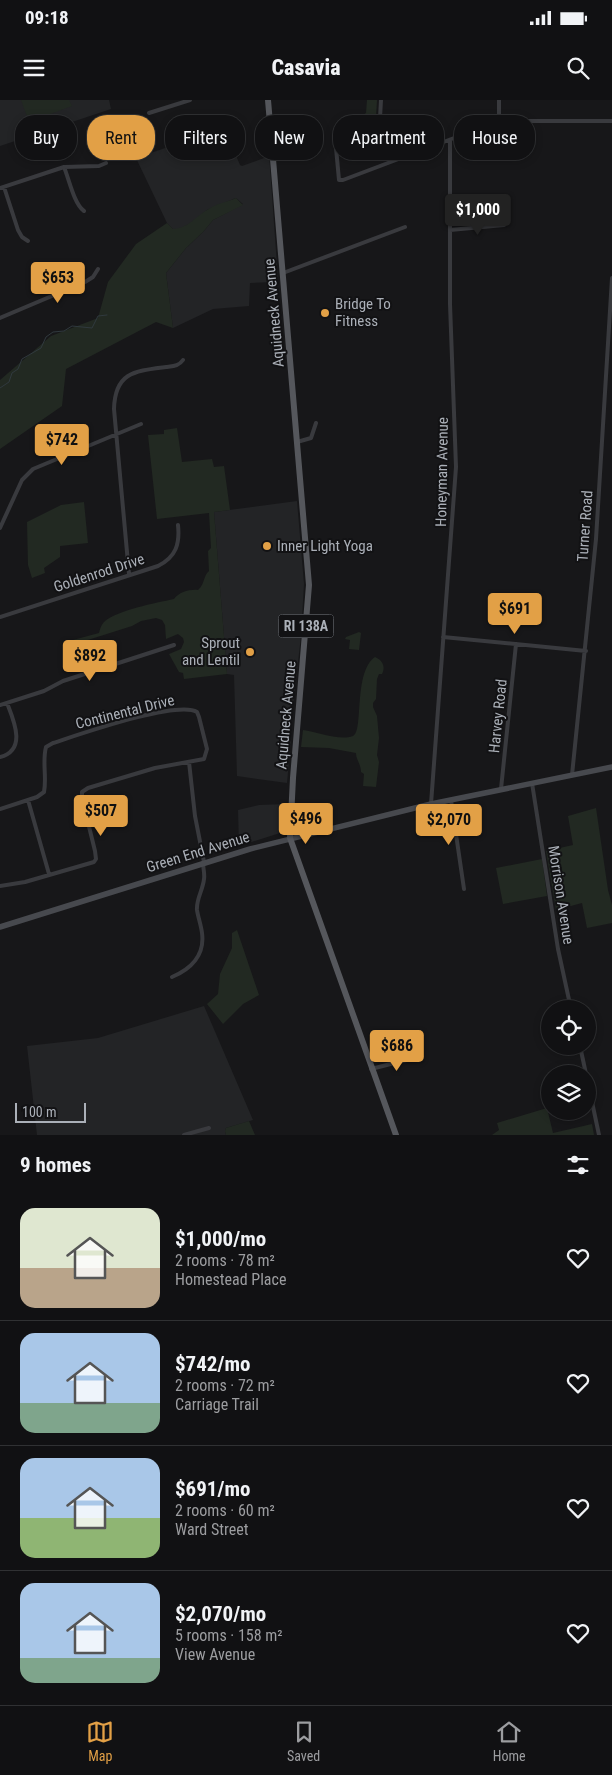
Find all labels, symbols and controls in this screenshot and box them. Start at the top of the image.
text: 09:18 [25,6,69,29]
icon: menu [20,54,48,82]
icon: search [564,54,592,82]
text: Casavia [272,55,340,80]
chip: Buy [15,115,77,160]
chip: Rent [87,115,155,160]
chip: Filters [165,115,245,160]
chip: New [255,115,323,160]
chip: Apartment [333,115,444,160]
chip: House [454,115,535,160]
pin: $1,000 [437,194,519,236]
text: $1,000 [456,200,500,219]
street label: Aquidneck Avenue [260,258,288,368]
pin: $653 [28,262,88,304]
text: $653 [42,268,74,287]
place label: Bridge To Fitness [335,295,391,330]
marker: Bridge To Fitness [319,307,331,319]
street label: Honeyman Avenue [432,417,452,527]
pin: $742 [32,424,92,466]
text: $742 [46,430,78,449]
street label: Turner Road [574,490,596,562]
place label: Inner Light Yoga [277,537,373,555]
marker: Inner Light Yoga [261,540,273,552]
street label: Goldenrod Drive [51,550,147,596]
pin: $691 [485,592,545,635]
text: $691 [499,599,531,618]
road number: RI 138A [278,614,334,638]
place label: Sprout and Lentil [182,634,240,669]
pin: $892 [60,640,120,682]
text: $892 [74,646,106,665]
marker: Sprout and Lentil [244,646,256,658]
street label: Aquidneck Avenue [272,660,300,770]
street label: Harvey Road [485,678,511,754]
street label: Continental Drive [74,691,176,733]
pin: $507 [71,794,131,837]
text: $507 [85,801,117,820]
pin: $496 [276,802,336,845]
pin: $2,070 [408,804,490,846]
text: $496 [290,809,322,828]
text: $2,070 [427,810,471,829]
street label: Green End Avenue [144,828,252,876]
street label: Morrison Avenue [544,844,578,946]
map controls [541,1000,596,1120]
button: locate [541,1000,596,1055]
pin: $686 [367,1030,427,1072]
text: $686 [381,1036,413,1055]
button: layers [541,1065,596,1120]
scale bar [15,1100,86,1123]
text: 100 m [22,1104,57,1120]
icon: filters [564,1151,592,1179]
text: 9 homes [20,1153,91,1177]
text: $1,000/mo [175,1227,266,1251]
icon: home [60,1228,120,1288]
icon: heart [564,1244,592,1272]
text: 2 rooms · 78 m² [175,1251,275,1270]
text: Homestead Place [175,1270,286,1289]
text: $742/mo [175,1352,250,1376]
icon: home [60,1353,120,1413]
icon: heart [564,1369,592,1397]
text: 2 rooms · 72 m² [175,1376,275,1395]
text: Carriage Trail [175,1395,259,1414]
text: $691/mo [175,1477,250,1501]
icon: home [60,1478,120,1538]
icon: heart [564,1494,592,1522]
text: 2 rooms · 60 m² [175,1501,275,1520]
text: Ward Street [175,1520,248,1539]
text: $2,070/mo [175,1602,266,1626]
icon: home [60,1603,120,1663]
icon: heart [564,1619,592,1647]
text: 5 rooms · 158 m² [175,1626,283,1645]
text: View Avenue [175,1645,255,1664]
tab: Map [86,1718,114,1764]
tab: Saved [287,1718,320,1764]
tab: Home [493,1718,526,1764]

